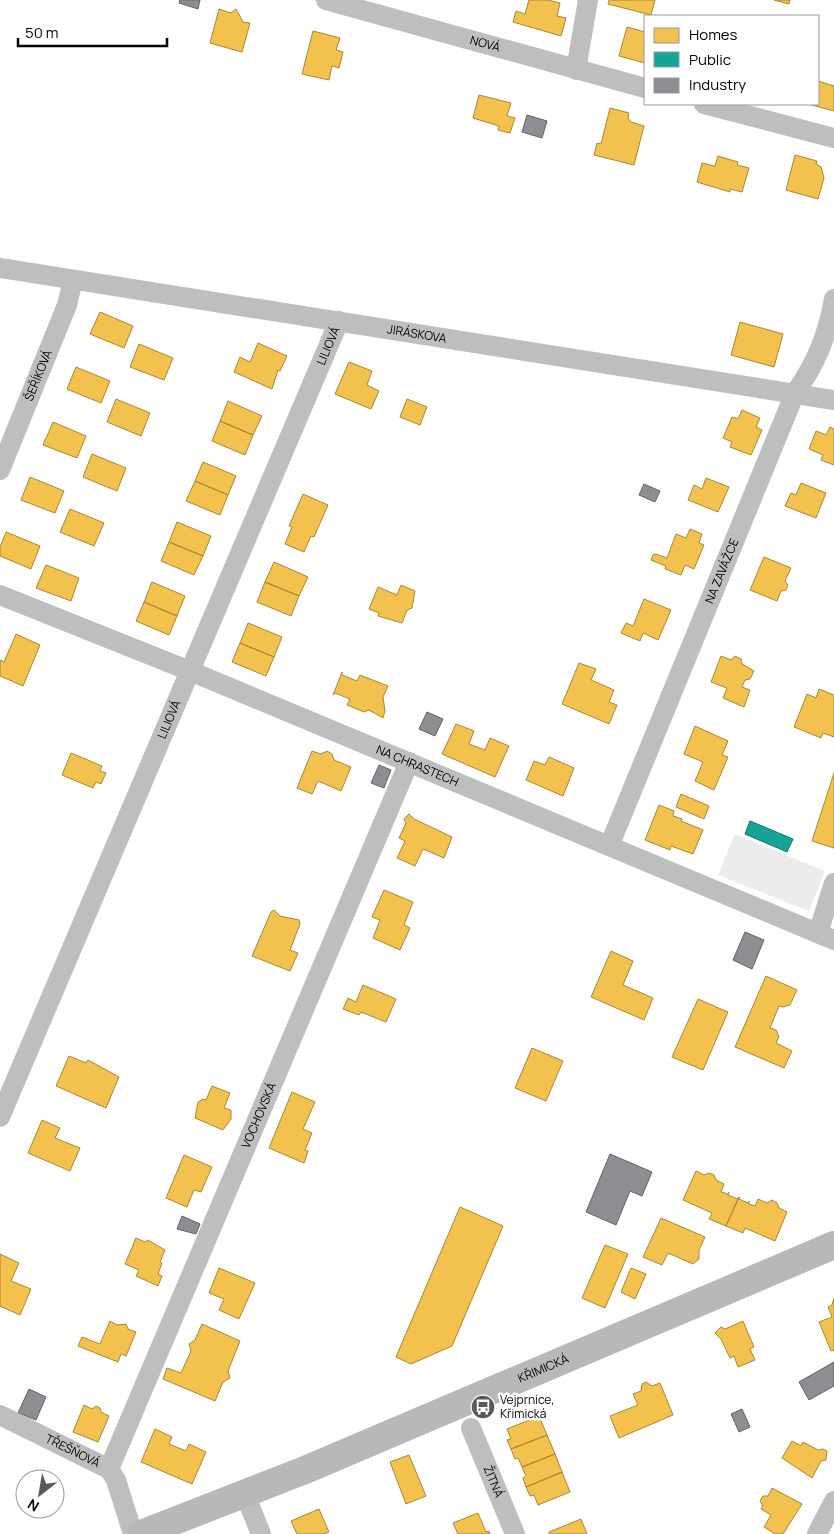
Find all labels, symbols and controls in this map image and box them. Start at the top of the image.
scale bar [18,15,166,47]
legend [644,15,819,105]
text: 50 m [25,22,59,43]
text: Homes [689,24,738,45]
street label: NOVÁ [468,31,503,56]
text: Public [689,49,731,70]
text: Industry [689,74,746,95]
street label: JIRÁSKOVA [386,320,448,347]
street label: LILIOVÁ [312,324,344,368]
street label: ŠEŘÍKOVÁ [20,347,56,403]
street label: NA ZAVÁŽCE [700,535,743,606]
street label: LILIOVÁ [153,697,185,741]
street label: NA CHRASTECH [374,741,461,790]
street label: VOCHOVSKÁ [237,1079,280,1151]
street label: KŘIMICKÁ [515,1350,572,1387]
place label: Vejprnice, Křimická [500,1391,554,1422]
bus stop icon: Vejprnice, Křimická [470,1394,496,1420]
street label: TŘEŠŇOVÁ [42,1430,103,1471]
street label: ŽITNÁ [479,1463,508,1500]
north arrow [15,1469,65,1519]
text: N [24,1495,42,1516]

